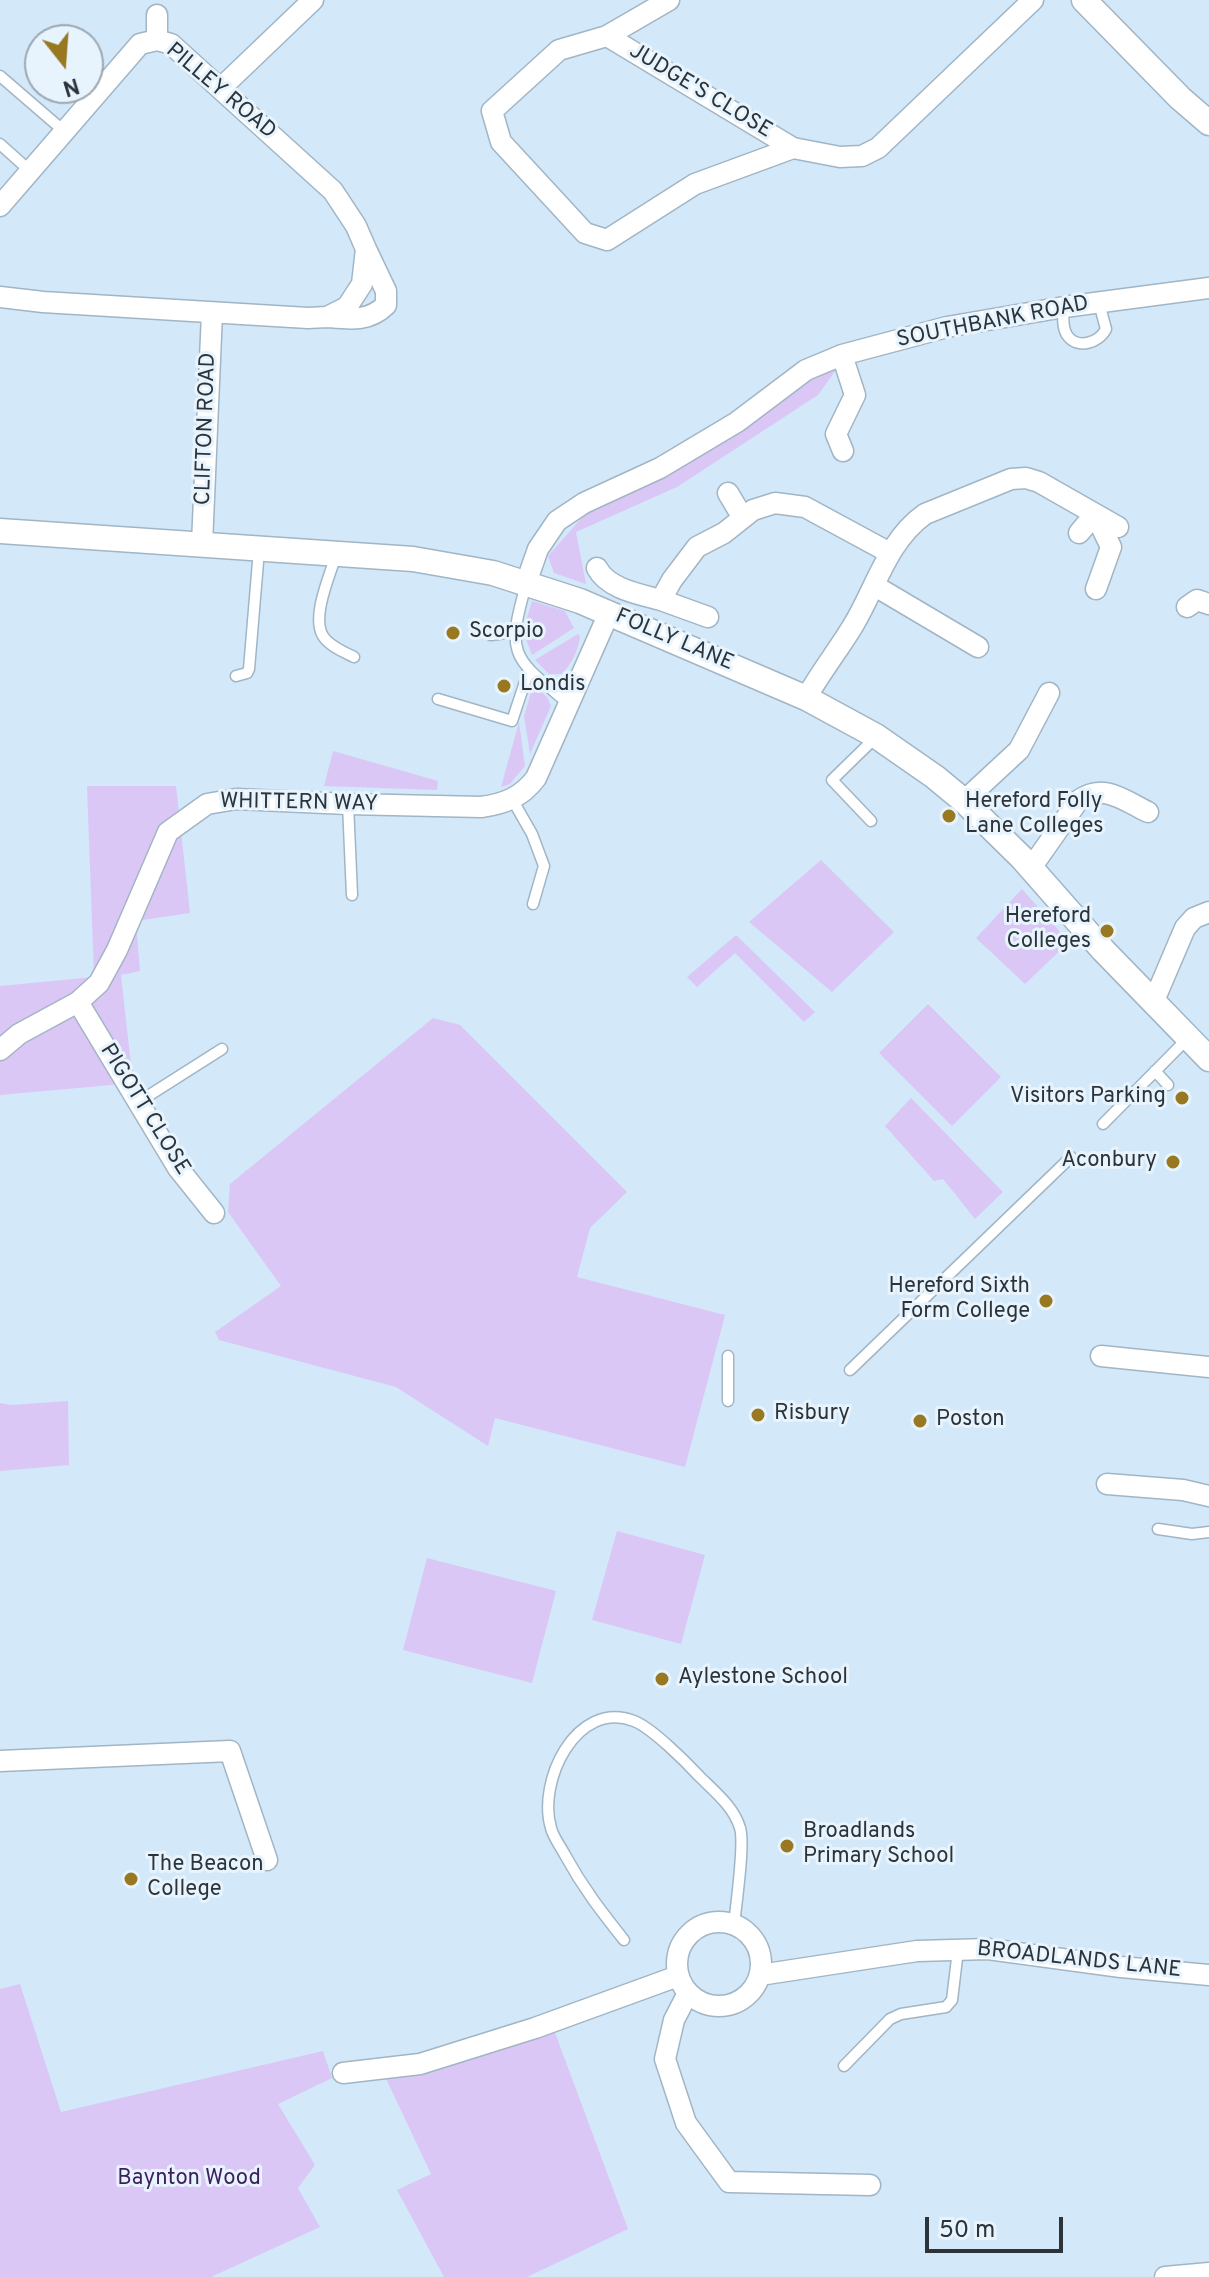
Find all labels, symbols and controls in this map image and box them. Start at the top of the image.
north arrow [24,24,104,104]
street label: PILLEY ROAD [159,38,281,146]
street label: JUDGE'S CLOSE [624,39,776,145]
text: N [59,70,82,101]
street label: SOUTHBANK ROAD [895,291,1091,355]
street label: CLIFTON ROAD [191,352,223,506]
street label: FOLLY LANE [611,604,737,678]
place label: Scorpio [469,620,544,646]
marker: Scorpio [444,624,462,642]
place label: Londis [520,673,585,699]
marker: Londis [495,677,513,695]
street label: WHITTERN WAY [220,789,378,819]
place label: Hereford Folly Lane Colleges [965,790,1103,842]
marker: Hereford Folly Lane Colleges [940,807,958,825]
place label: Hereford Colleges [1005,905,1091,956]
marker: Hereford Colleges [1098,922,1116,940]
street label: PIGOTT CLOSE [93,1039,195,1181]
place label: Visitors Parking [1010,1085,1166,1111]
marker: Visitors Parking [1173,1089,1191,1107]
place label: Aconbury [1061,1149,1157,1175]
marker: Aconbury [1164,1153,1182,1171]
place label: Hereford Sixth Form College [888,1275,1030,1326]
marker: Hereford Sixth Form College [1037,1292,1055,1310]
place label: Risbury [774,1402,850,1428]
marker: Risbury [749,1406,767,1424]
place label: Poston [936,1408,1005,1434]
marker: Poston [911,1412,929,1430]
place label: Aylestone School [678,1666,848,1692]
marker: Aylestone School [653,1670,671,1688]
place label: Broadlands Primary School [803,1820,954,1872]
marker: Broadlands Primary School [778,1837,796,1855]
place label: The Beacon College [147,1853,264,1904]
marker: The Beacon College [122,1870,140,1888]
street label: BROADLANDS LANE [976,1937,1182,1985]
park label: Baynton Wood [117,2167,261,2193]
scale bar [929,2201,1067,2251]
text: 50 m [939,2216,995,2246]

